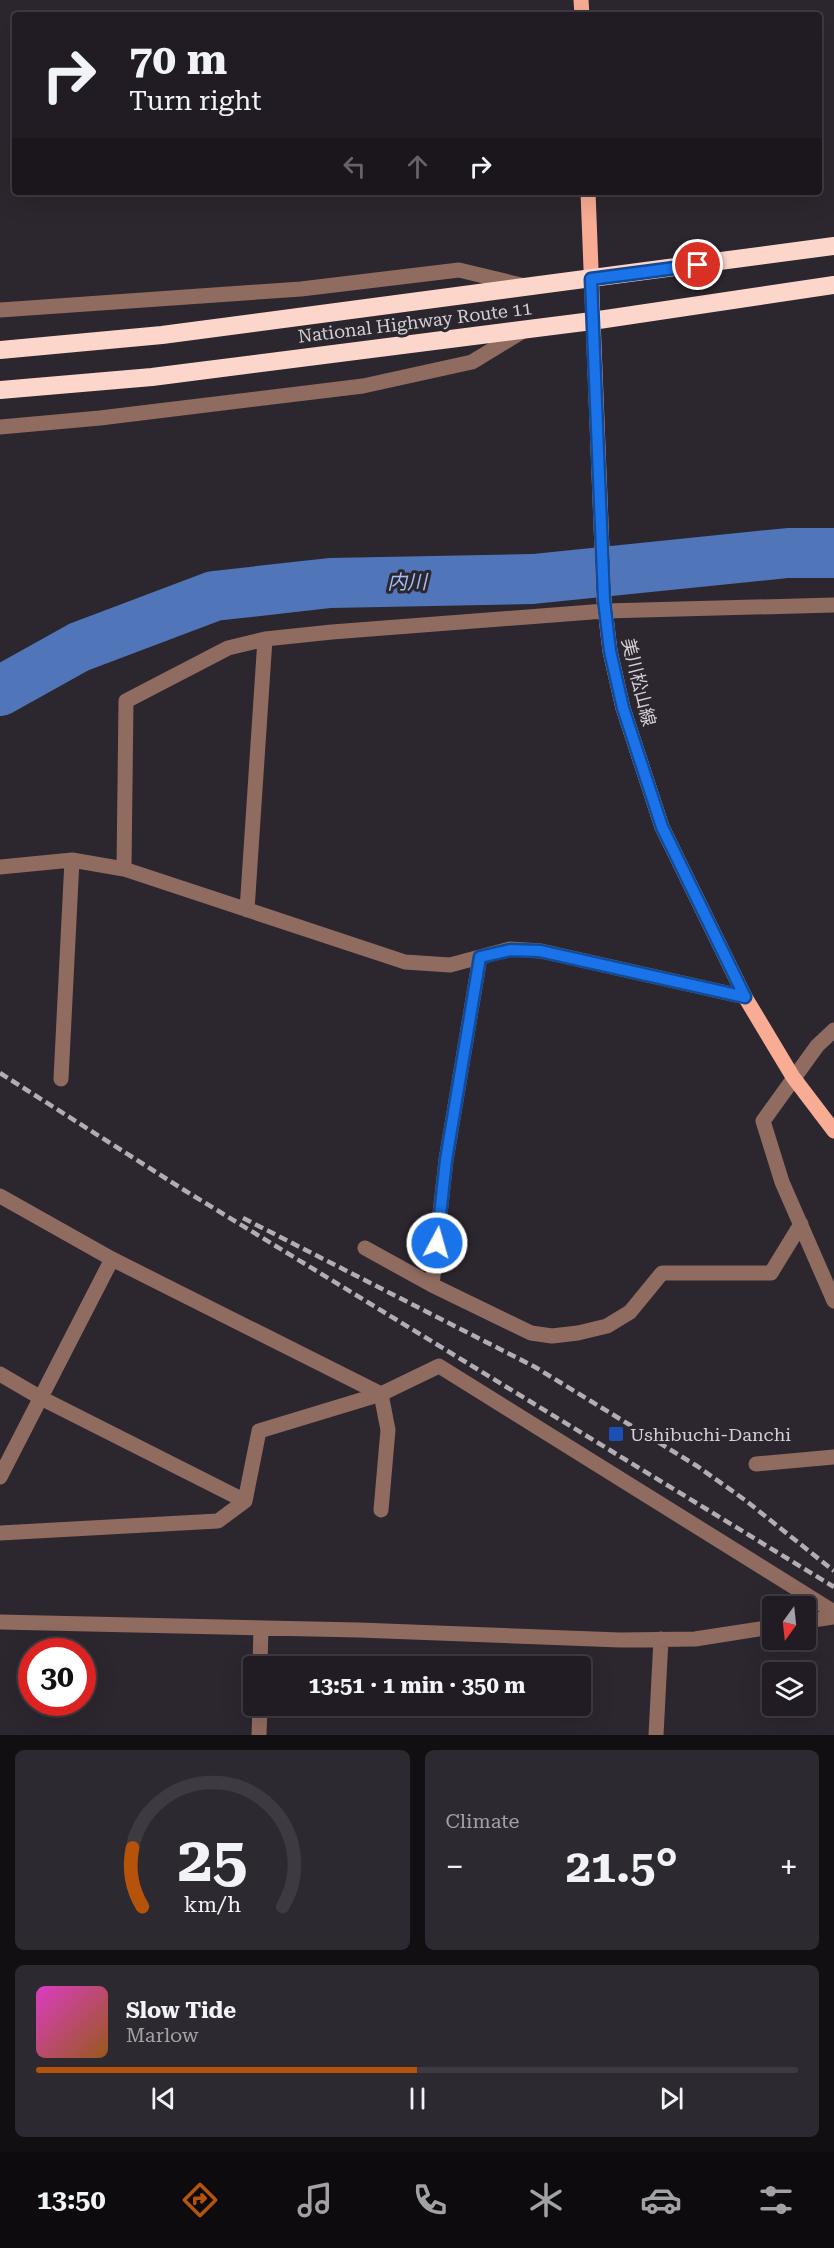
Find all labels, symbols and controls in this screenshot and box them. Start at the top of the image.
text: 70 m [129,35,227,84]
icon: right [30,36,108,114]
text: Turn right [129,85,262,117]
icon: left [338,150,371,183]
icon: ahead [401,150,434,183]
icon: right [464,150,497,183]
pin [672,239,723,290]
icon: arrive [681,248,714,281]
street label: National Highway Route 11 [297,297,533,347]
water label: 内川 [387,570,429,594]
street label: 美川松山線 [618,636,660,728]
position arrow [405,1211,469,1275]
place label: Ushibuchi-Danchi [630,1424,791,1445]
marker: Ushibuchi-Danchi [607,1425,625,1443]
north arrow [762,1596,816,1650]
map controls [762,1596,816,1716]
speed limit sign: 30 [18,1638,96,1716]
button: layers [762,1662,816,1716]
text: 13:51 · 1 min · 350 m [308,1673,526,1698]
text: Climate [446,1809,520,1833]
text: 25 [177,1823,247,1896]
text: 21.5° [566,1840,678,1893]
text: − [446,1847,464,1886]
text: + [780,1847,798,1886]
text: km/h [184,1892,241,1917]
text: Slow Tide [126,1998,236,2023]
text: Marlow [126,2023,199,2047]
icon: previous [147,2082,180,2115]
icon: pause [401,2082,434,2115]
icon: next [655,2082,688,2115]
icon: directions [179,2179,221,2221]
icon: music [294,2179,336,2221]
icon: phone [409,2179,451,2221]
icon: climate [525,2179,567,2221]
icon: car [640,2179,682,2221]
icon: filters [755,2179,797,2221]
text: 13:50 [37,2184,106,2216]

